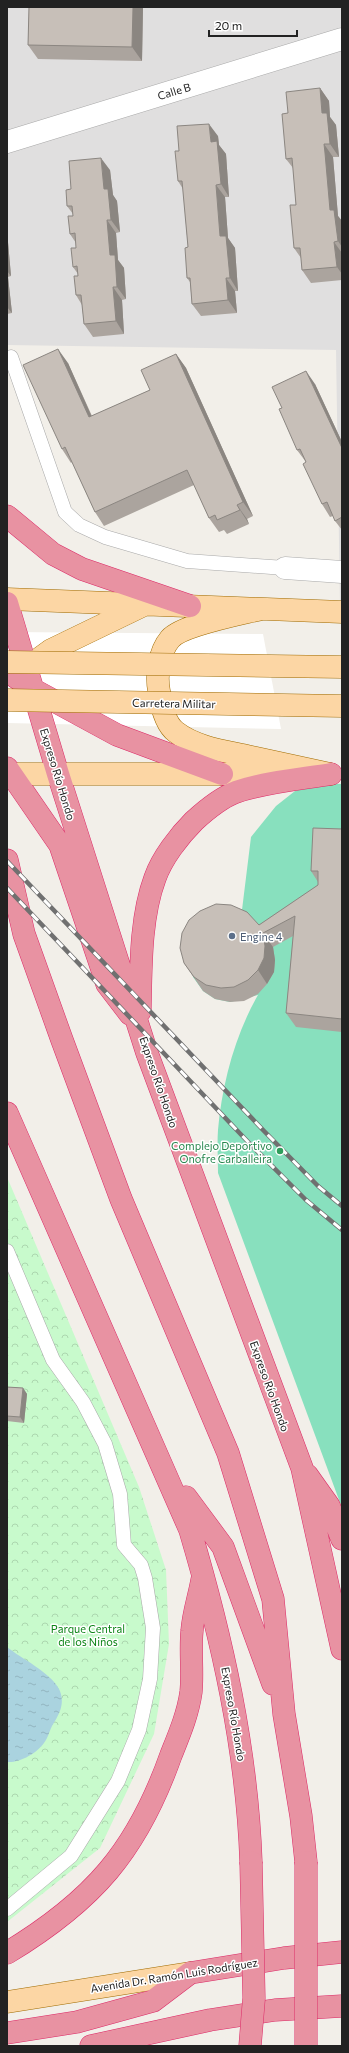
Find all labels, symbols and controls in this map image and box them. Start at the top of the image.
scale bar [209,12,297,38]
text: 20 m [215,18,242,32]
street label: Calle B [156,80,192,102]
street label: Carretera Militar [132,696,217,710]
street label: Expreso Río Hondo [38,726,78,822]
place label: Engine 4 [240,930,283,943]
marker: Engine 4 [227,931,237,941]
street label: Expreso Río Hondo [137,1035,181,1130]
place label: Complejo Deportivo Onofre Carballeira [171,1139,272,1165]
marker: Complejo Deportivo Onofre Carballeira [275,1146,285,1156]
street label: Expreso Río Hondo [248,1339,293,1433]
park label: Parque Central de los Niños [51,1622,125,1648]
street label: Expreso Río Hondo [219,1666,249,1763]
street label: Avenida Dr. Ramón Luis Rodríguez [90,1955,259,1995]

